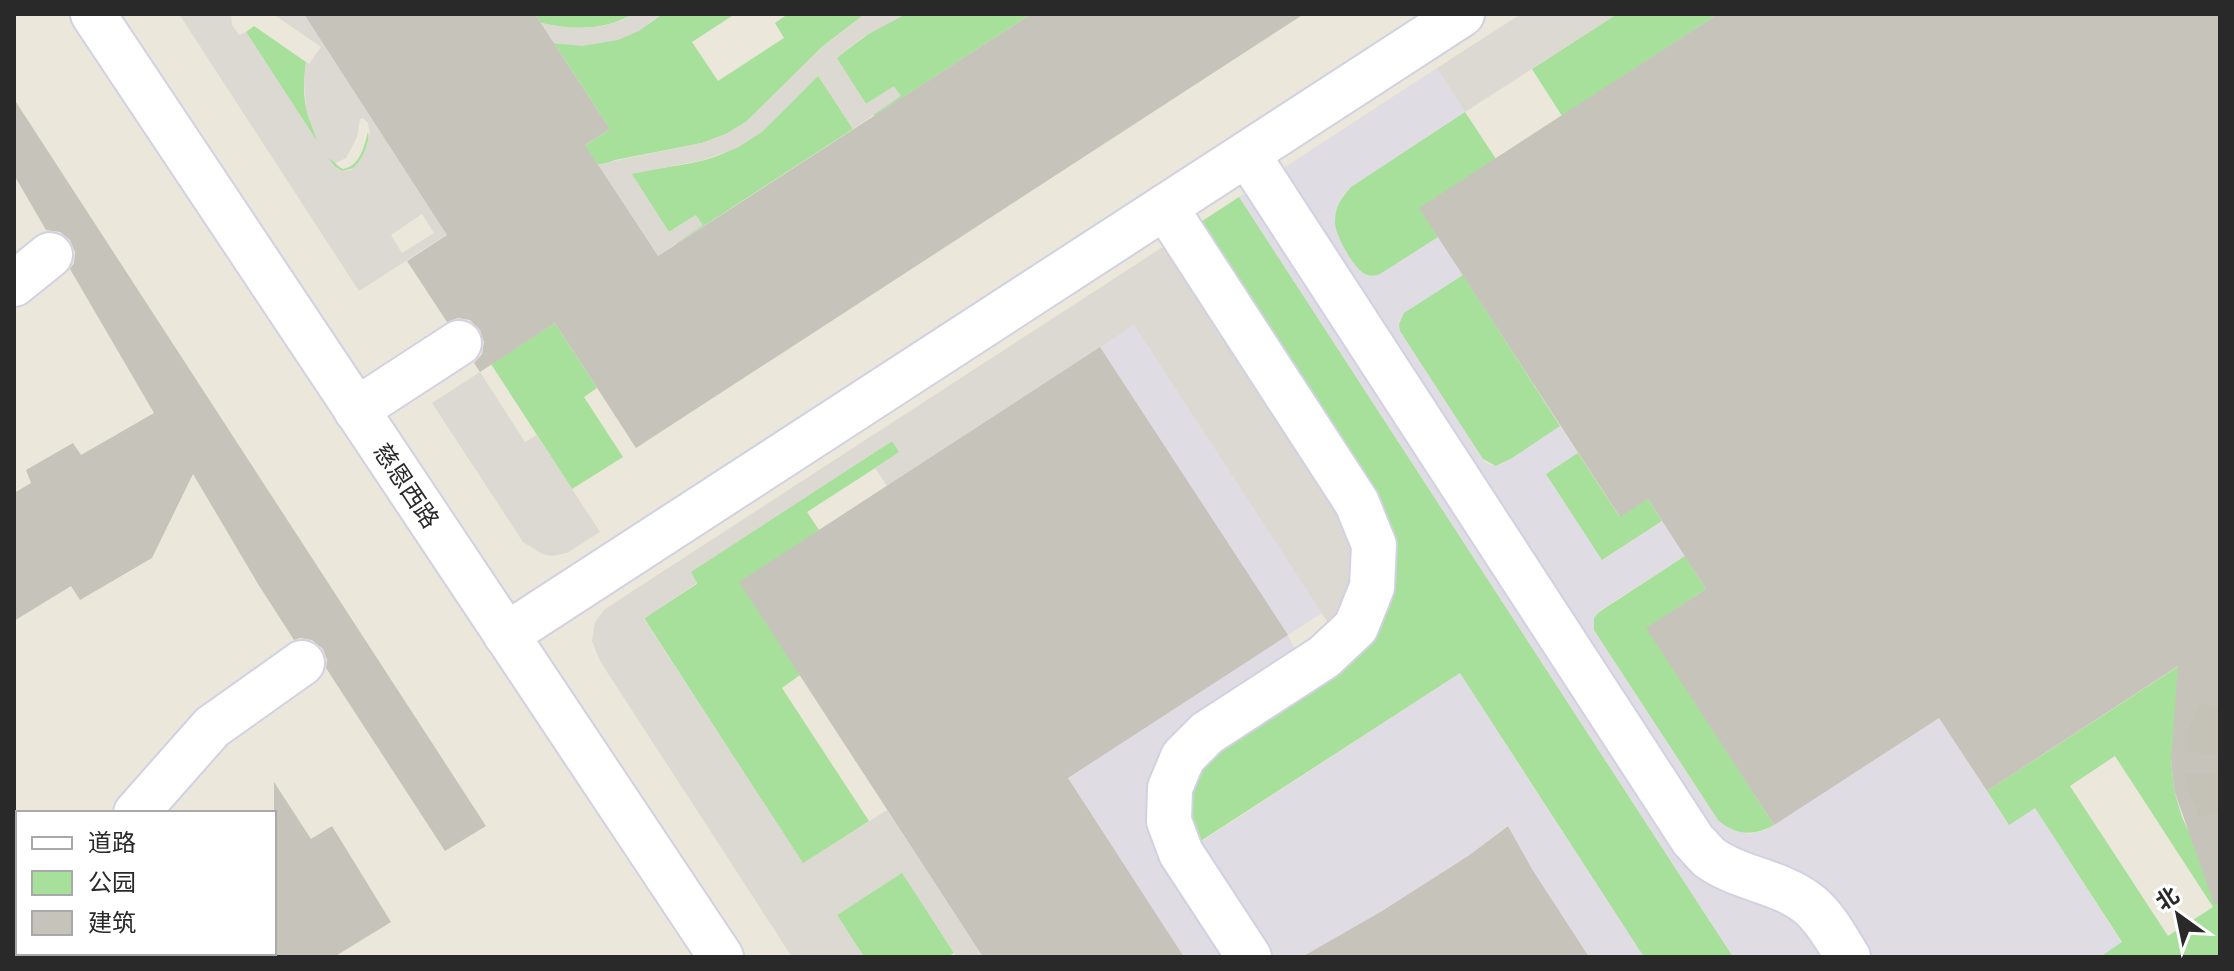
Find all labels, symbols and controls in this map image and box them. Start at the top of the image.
street label: 慈恩西路 [368,438,444,534]
legend [16,811,276,955]
text: 道路 [88,829,136,857]
text: 公园 [88,869,136,897]
north arrow [2138,875,2218,955]
text: 北 [2151,882,2183,915]
text: 建筑 [88,909,136,937]

